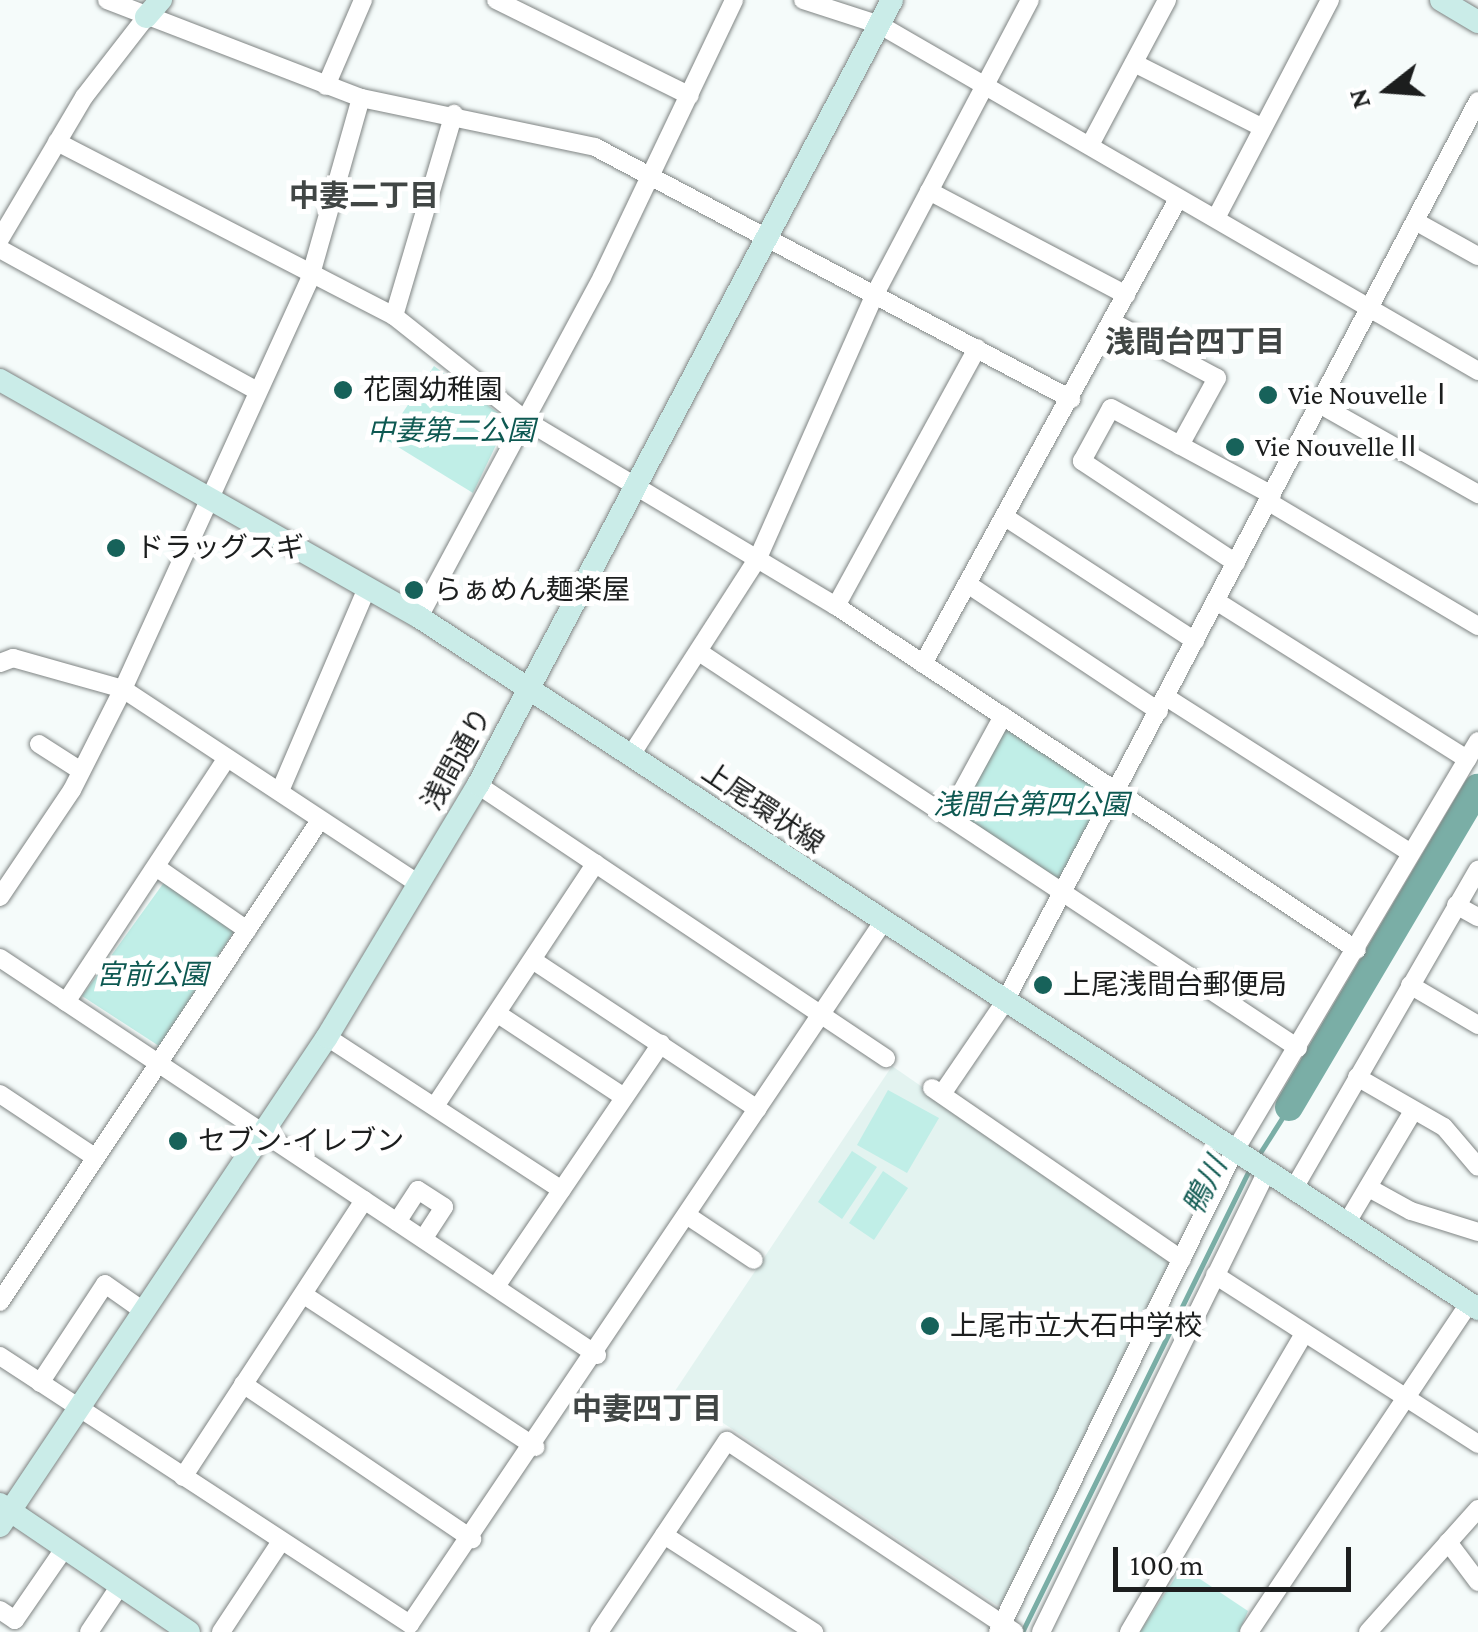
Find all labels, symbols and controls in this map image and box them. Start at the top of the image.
north arrow [1338,40,1438,140]
text: N [1341,85,1376,113]
district label: 中妻二丁目 [289,178,439,214]
district label: 浅間台四丁目 [1105,324,1285,360]
place label: 花園幼稚園 [363,373,503,407]
place label: Vie NouvelleⅠ [1288,378,1455,412]
marker: 花園幼稚園 [332,379,354,401]
marker: Vie NouvelleⅠ [1257,384,1279,406]
park label: 中妻第二公園 [367,414,535,448]
place label: Vie NouvelleⅡ [1255,430,1422,464]
marker: Vie NouvelleⅡ [1224,436,1246,458]
place label: ドラッグスギ [136,531,304,565]
marker: ドラッグスギ [105,537,127,559]
place label: らぁめん麺楽屋 [434,573,630,607]
marker: らぁめん麺楽屋 [403,579,425,601]
street label: 浅間通り [415,702,499,816]
street label: 上尾環状線 [696,755,830,861]
park label: 浅間台第四公園 [933,788,1129,822]
park label: 宮前公園 [96,958,208,992]
place label: 上尾浅間台郵便局 [1063,968,1287,1002]
marker: 上尾浅間台郵便局 [1032,974,1054,996]
place label: セブン-イレブン [198,1124,404,1158]
marker: セブン-イレブン [167,1130,189,1152]
water label: 鴨川 [1175,1151,1235,1221]
place label: 上尾市立大石中学校 [950,1309,1202,1343]
marker: 上尾市立大石中学校 [919,1315,941,1337]
district label: 中妻四丁目 [572,1391,722,1427]
scale bar [1118,1527,1356,1589]
text: 100 m [1130,1548,1204,1581]

